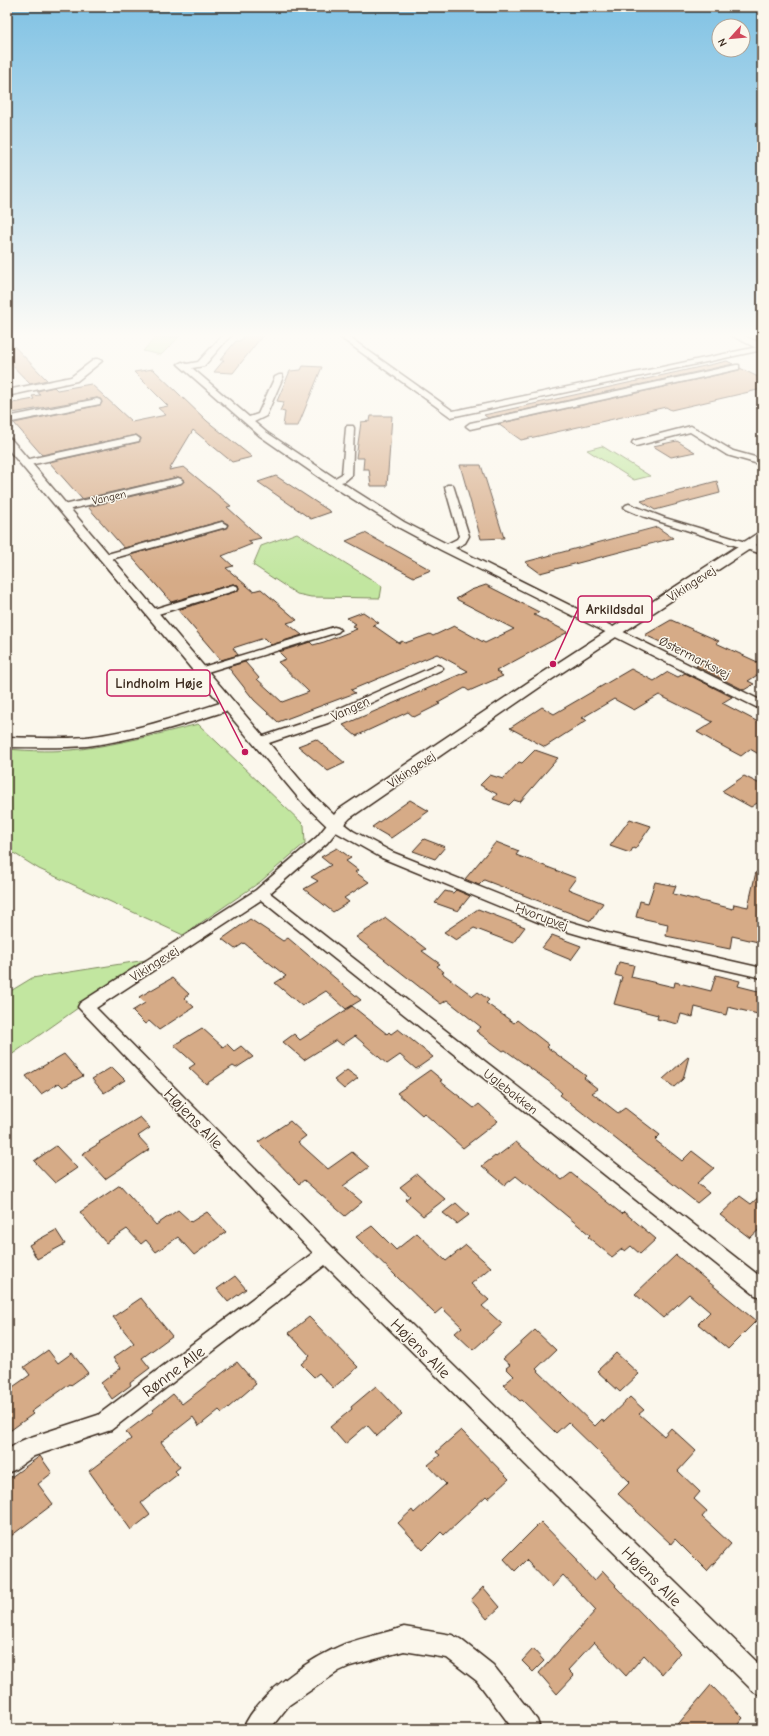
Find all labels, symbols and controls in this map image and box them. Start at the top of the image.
north arrow [711,18,751,58]
text: N [715,36,730,48]
street label: Vangen [91,487,127,508]
street label: Vikingevej [664,562,718,605]
callout: Arkildsdal [578,596,652,622]
text: Arkildsdal [586,601,644,618]
street label: Østermarksvej [657,633,733,682]
callout: Lindholm Høje [107,670,210,696]
text: Lindholm Høje [115,675,203,692]
street label: Vangen [329,693,372,724]
street label: Vikingevej [384,748,438,791]
street label: Hvorupvej [514,900,570,933]
street label: Vikingevej [127,942,181,985]
street label: Uglebakken [480,1065,541,1117]
street label: Højens Alle [160,1085,226,1153]
street label: Højens Alle [387,1315,454,1382]
street label: Rønne Alle [139,1343,208,1401]
street label: Højens Alle [618,1543,685,1610]

